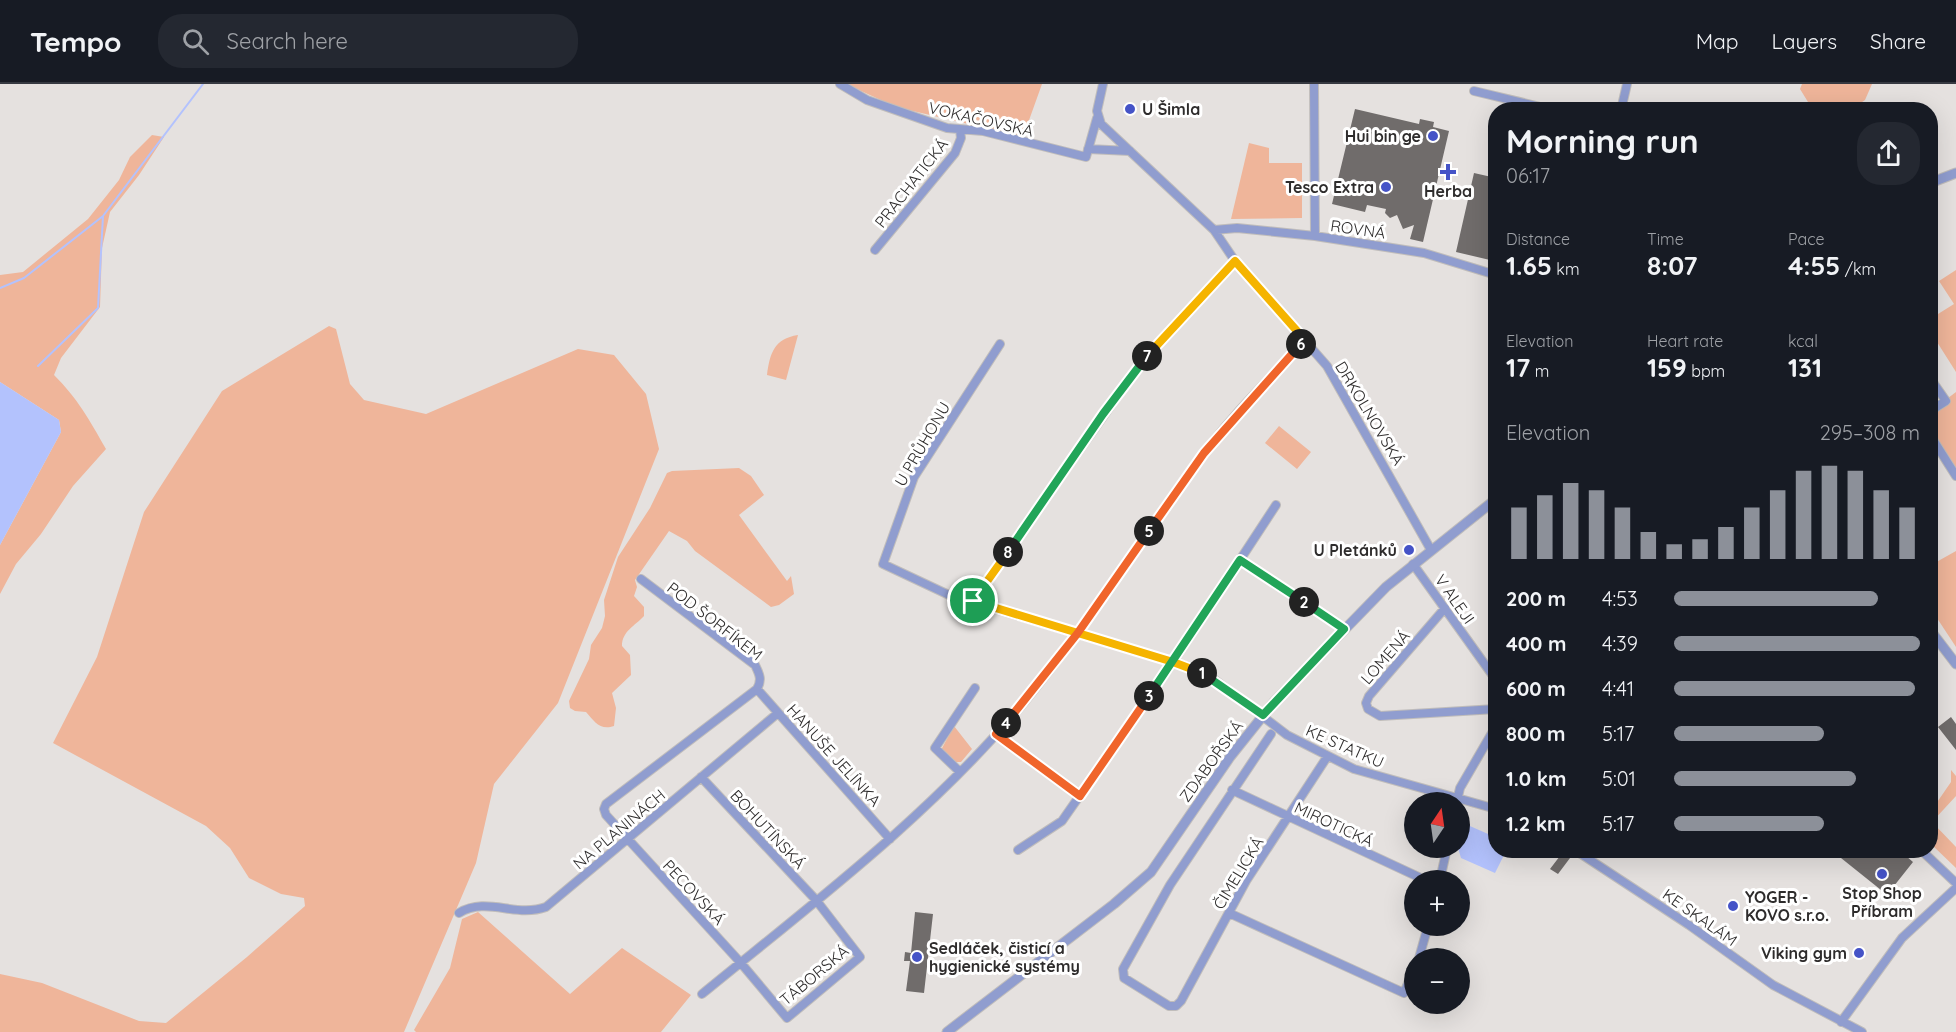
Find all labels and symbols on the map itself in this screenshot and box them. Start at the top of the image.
street label: VOKAČOVSKÁ [927,97,1035,141]
place label: U Šimla [1142,99,1200,119]
marker: U Šimla [1123,102,1137,116]
place label: Hui bin ge [1345,126,1421,146]
marker: Hui bin ge [1426,129,1440,143]
street label: PRACHATICKÁ [870,135,952,231]
marker: Herba [1441,165,1455,179]
place label: Tesco Extra [1285,177,1374,197]
marker: Tesco Extra [1379,180,1393,194]
place label: Herba [1424,181,1472,201]
street label: ROVNÁ [1329,215,1387,243]
pin: 6 [1286,329,1316,359]
pin: 7 [1132,341,1162,371]
street label: DRKOLNOVSKÁ [1331,357,1409,469]
street label: U PRŮHONU [890,398,954,490]
pin: 5 [1134,516,1164,546]
pin: 8 [993,537,1023,567]
place label: U Pletánků [1313,540,1397,560]
marker: U Pletánků [1402,543,1416,557]
street label: V ALEJI [1431,570,1479,628]
pin [947,575,998,626]
street label: POD ŠORFÍKEM [663,577,767,665]
pin: 2 [1289,587,1319,617]
street label: LOMENÁ [1356,626,1414,688]
pin: 1 [1187,658,1217,688]
pin: 3 [1134,681,1164,711]
street label: HANUŠE JELÍNKA [783,700,885,810]
pin: 4 [991,708,1021,738]
street label: ZDABOŘSKÁ [1175,716,1247,806]
street label: KE STATKU [1303,720,1387,772]
street label: NA PLANINÁCH [569,785,669,873]
street label: BOHUTÍNSKÁ [726,785,810,873]
north arrow [1404,792,1470,858]
street label: MIROTICKÁ [1291,797,1377,851]
street label: ČIMELICKÁ [1209,833,1267,913]
street label: PECOVSKÁ [659,855,729,929]
marker: Stop Shop Příbram [1875,867,1889,881]
place label: Stop Shop Příbram [1842,883,1922,921]
street label: KE SKALÁM [1659,884,1741,950]
place label: YOGER - KOVO s.r.o. [1745,887,1829,925]
marker: YOGER - KOVO s.r.o. [1726,899,1740,913]
place label: Sedláček, čisticí a hygienické systémy [929,938,1080,976]
street label: TÁBORSKÁ [776,940,852,1010]
place label: Viking gym [1761,943,1847,963]
marker: Viking gym [1852,946,1866,960]
marker: Sedláček, čisticí a hygienické systémy [910,950,924,964]

